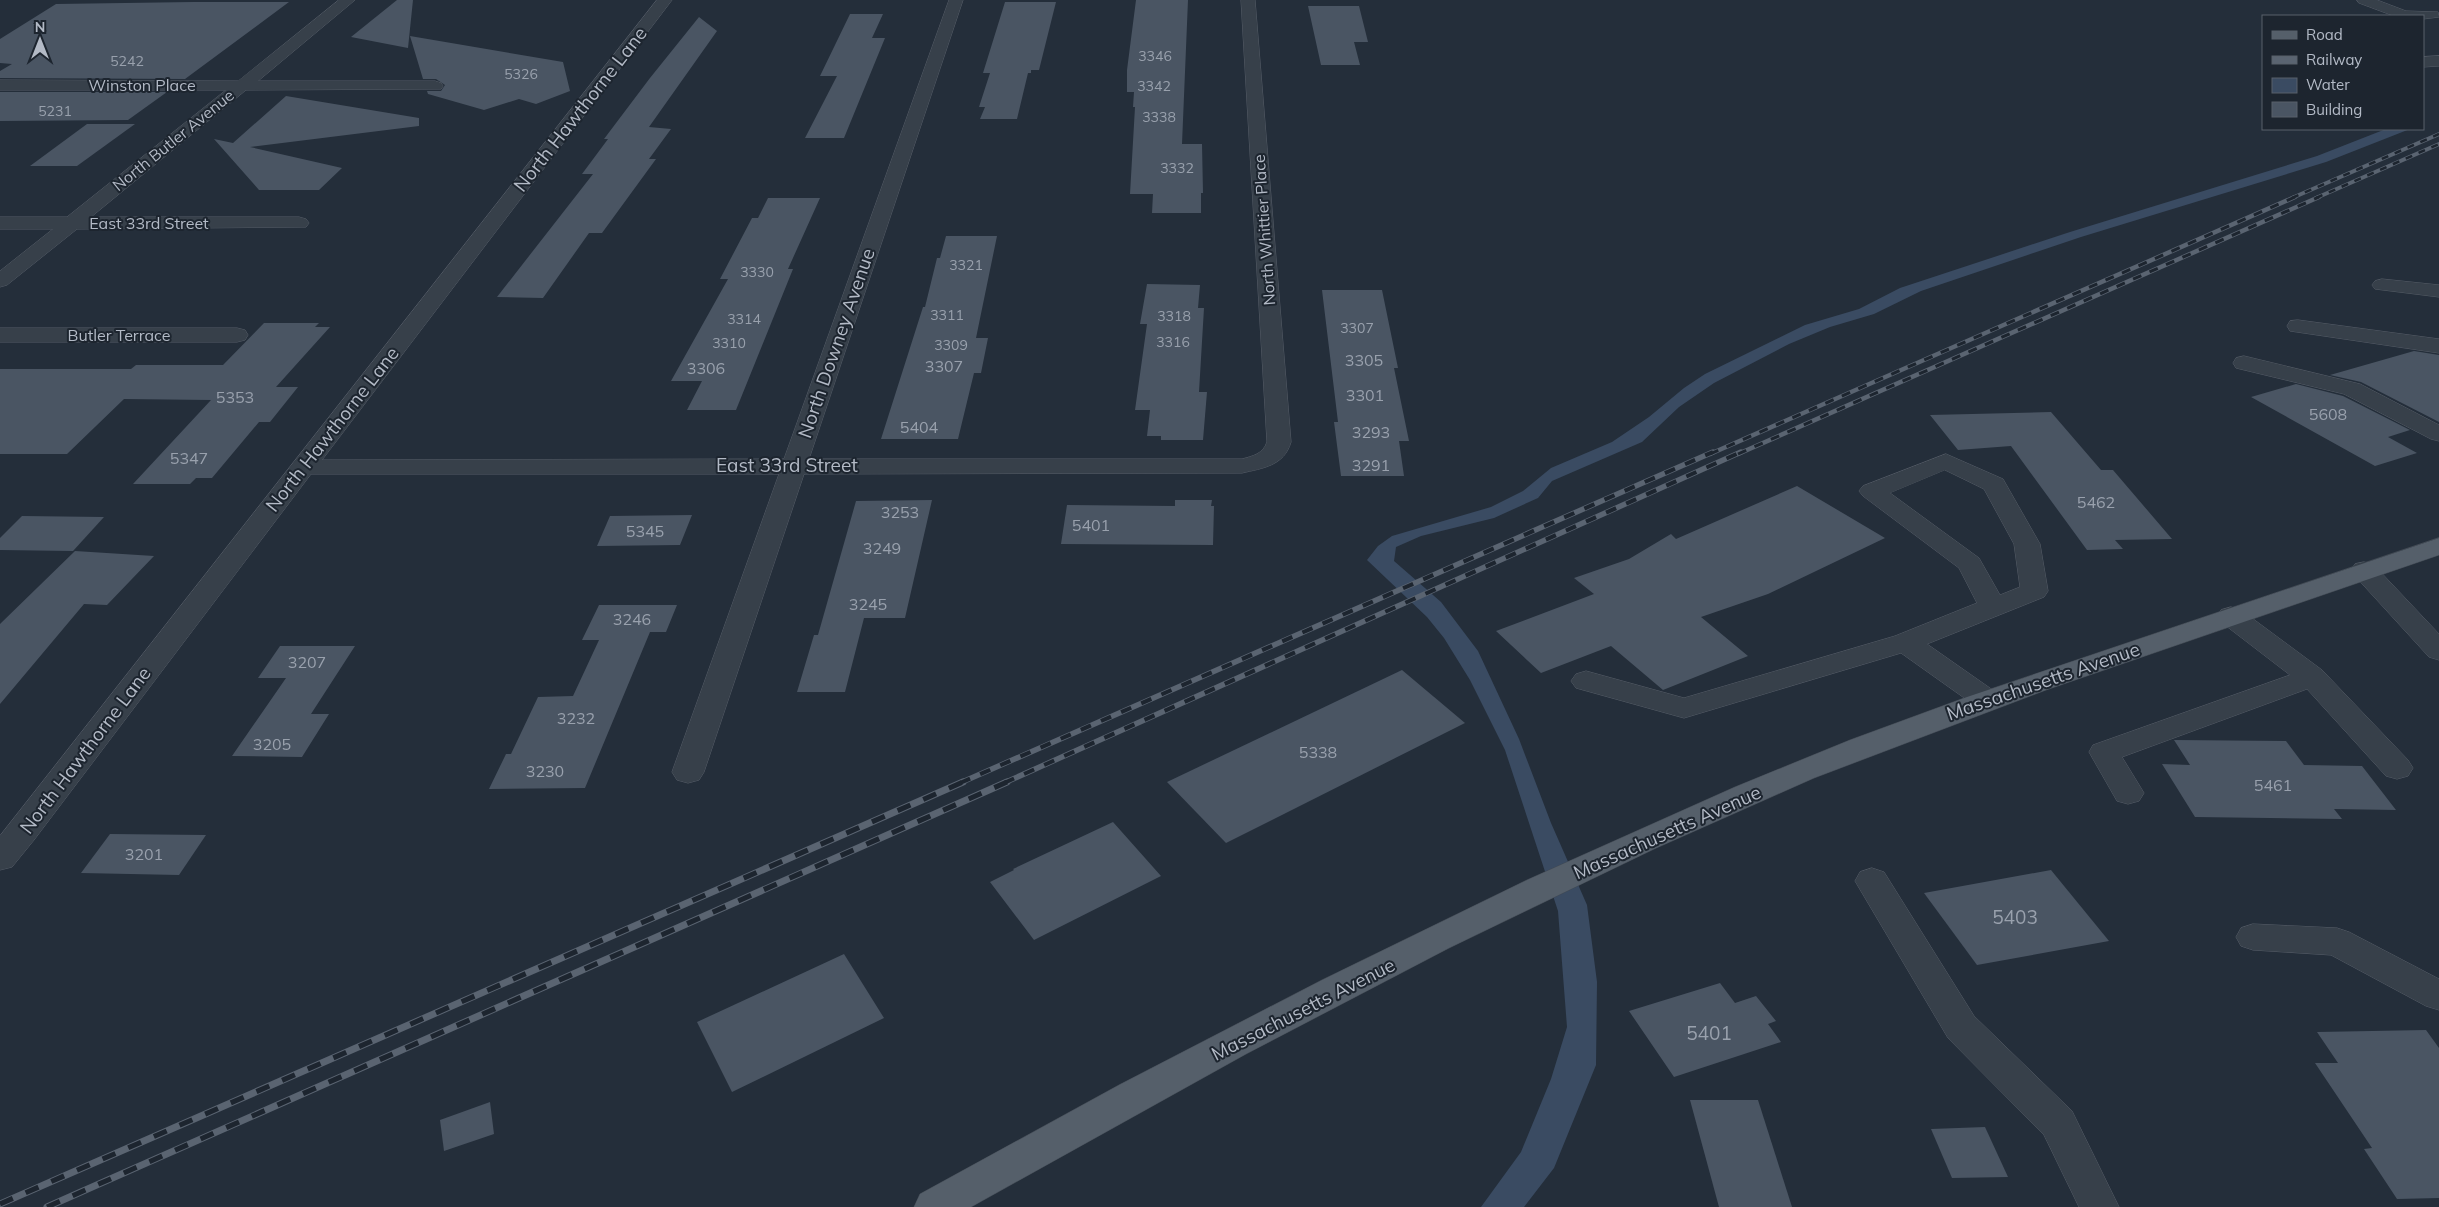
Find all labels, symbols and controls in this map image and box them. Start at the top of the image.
north arrow [15,15,65,65]
legend [2262,15,2424,130]
text: N [35,18,45,36]
street label: North Hawthorne Lane [508,22,652,196]
text: Road [2306,25,2343,44]
house number: 3346 [1138,47,1172,65]
text: Railway [2306,50,2362,69]
house number: 5242 [110,52,144,70]
house number: 5326 [504,65,538,83]
street label: Winston Place [88,75,196,95]
text: Water [2306,75,2350,94]
house number: 3342 [1137,77,1171,95]
street label: North Butler Avenue [108,85,238,195]
text: Building [2306,100,2362,119]
house number: 5231 [38,102,72,120]
house number: 3338 [1142,108,1176,126]
street label: North Whittier Place [1249,154,1279,306]
house number: 3332 [1160,159,1194,177]
street label: East 33rd Street [89,213,209,233]
street label: North Downey Avenue [792,245,880,441]
house number: 3321 [949,256,983,274]
house number: 3330 [740,263,774,281]
house number: 3311 [930,306,964,324]
house number: 3318 [1157,307,1191,325]
house number: 3314 [727,310,761,328]
house number: 3307 [1340,319,1374,337]
street label: Butler Terrace [68,325,170,345]
house number: 3316 [1156,333,1190,351]
house number: 3310 [712,334,746,352]
house number: 3309 [934,336,968,354]
street label: North Hawthorne Lane [260,342,404,516]
house number: 3305 [1345,350,1383,370]
house number: 3307 [925,356,963,376]
house number: 3306 [687,358,725,378]
house number: 3301 [1346,385,1384,405]
house number: 5353 [216,387,254,407]
house number: 5608 [2309,404,2347,424]
house number: 5404 [900,417,939,437]
house number: 3293 [1352,422,1390,442]
house number: 5347 [170,448,208,468]
street label: East 33rd Street [716,453,858,477]
house number: 3291 [1352,455,1390,475]
house number: 5462 [2077,492,2115,512]
house number: 3253 [881,502,919,522]
house number: 5401 [1072,515,1110,535]
house number: 5345 [626,521,664,541]
house number: 3249 [863,538,901,558]
house number: 3245 [849,594,887,614]
house number: 3246 [613,609,651,629]
street label: Massachusetts Avenue [1943,637,2143,725]
house number: 3207 [288,652,326,672]
street label: North Hawthorne Lane [14,662,156,838]
house number: 3232 [557,708,595,728]
house number: 3205 [253,734,291,754]
house number: 5338 [1299,742,1337,762]
house number: 3230 [526,761,564,781]
house number: 5461 [2254,775,2292,795]
street label: Massachusetts Avenue [1569,780,1765,884]
house number: 3201 [125,844,163,864]
house number: 5403 [1992,905,2038,929]
street label: Massachusetts Avenue [1207,952,1399,1066]
house number: 5401 [1686,1021,1732,1045]

